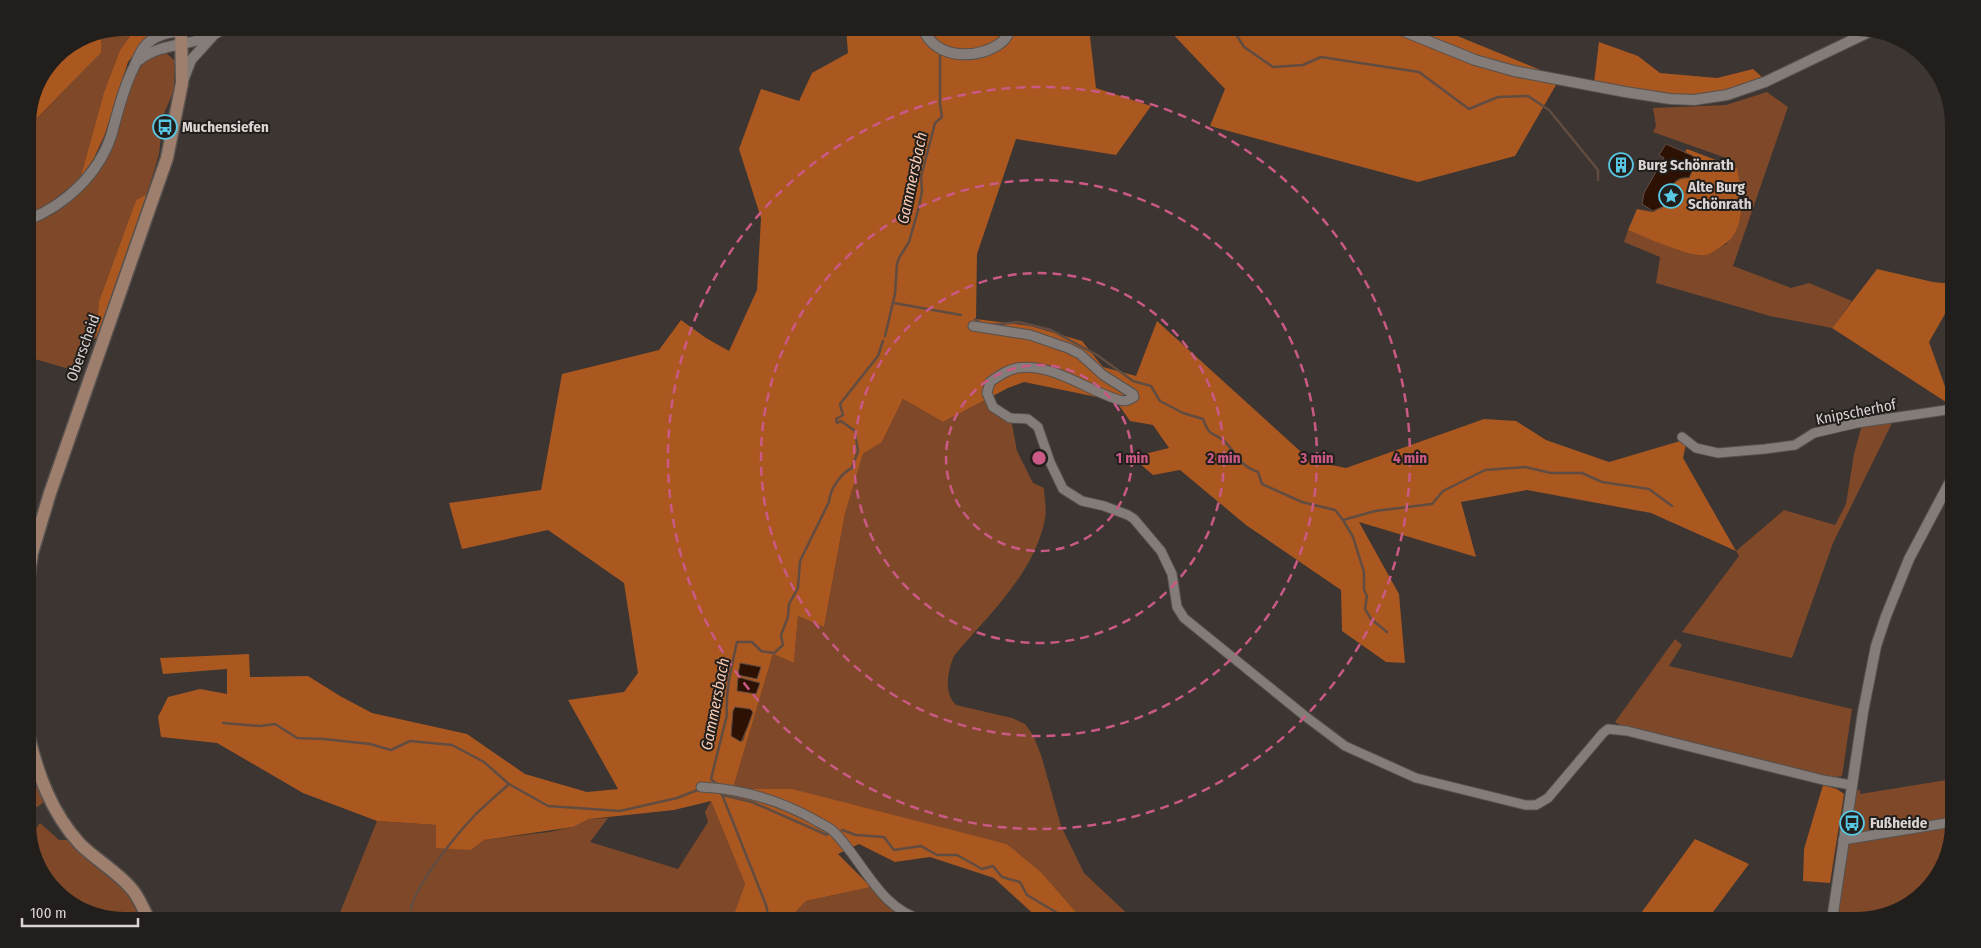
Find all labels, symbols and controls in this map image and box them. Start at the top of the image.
bus stop icon: Muchensiefen [152,114,178,140]
place label: Muchensiefen [182,118,269,136]
water label: Gammersbach [893,130,931,226]
building icon: Burg Schönrath [1608,152,1634,178]
place label: Burg Schönrath [1638,156,1734,174]
place label: Alte Burg Schönrath [1687,178,1752,213]
place icon: Alte Burg Schönrath [1658,183,1684,209]
street label: Oberscheid [63,312,103,384]
street label: Knipscherhof [1814,395,1899,429]
centre of rings [1030,449,1048,467]
text: 1 min [1116,449,1148,467]
text: 2 min [1206,449,1241,467]
text: 3 min [1299,449,1334,467]
text: 4 min [1393,449,1427,467]
water label: Gammersbach [697,656,733,752]
bus stop icon: Fußheide [1839,810,1865,836]
place label: Fußheide [1870,814,1928,832]
scale bar [22,896,139,928]
text: 100 m [30,904,67,922]

